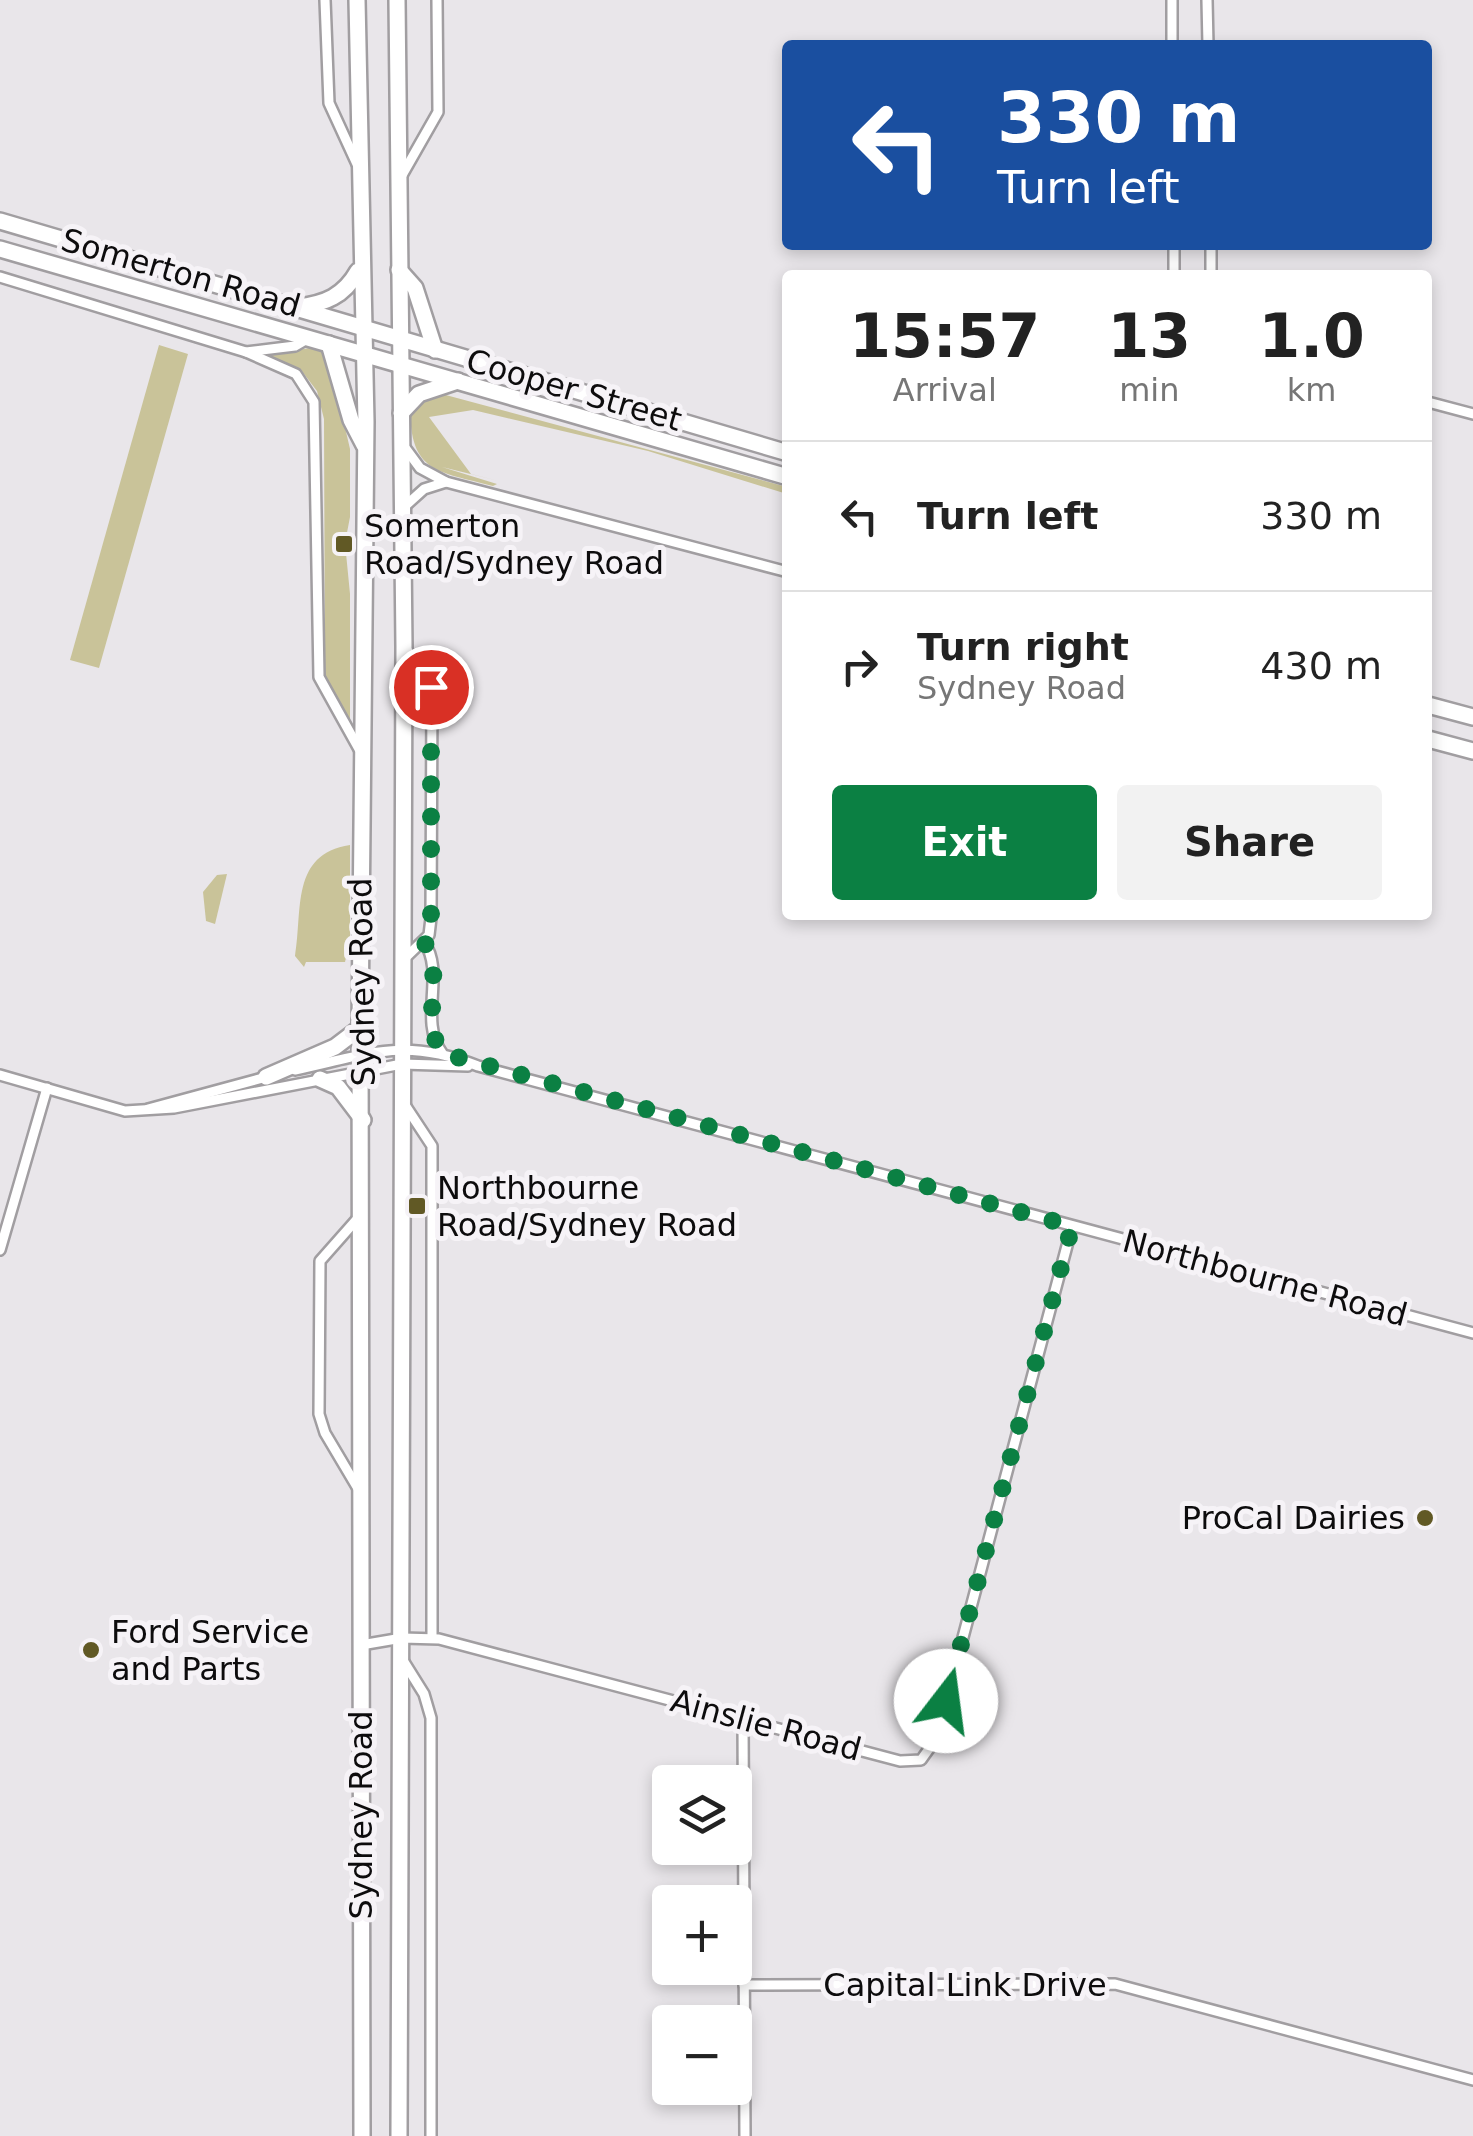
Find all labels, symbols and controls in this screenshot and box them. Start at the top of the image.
text: 330 m [997,77,1240,159]
icon: left [832,80,962,210]
text: Turn left [997,161,1180,214]
street label: Somerton Road [57,221,305,325]
text: 15:57 [849,301,1040,371]
text: 13 [1108,301,1191,371]
text: 1.0 [1258,301,1365,371]
street label: Cooper Street [462,341,686,439]
text: Arrival [893,371,997,409]
text: min [1119,371,1180,409]
text: km [1287,371,1336,409]
icon: left [832,489,887,544]
text: Turn left [917,494,1098,538]
text: 330 m [1260,494,1382,538]
place label: Somerton Road/Sydney Road [364,507,664,582]
marker: Somerton Road/Sydney Road [333,533,355,555]
text: Turn right [917,625,1129,669]
icon: right [832,639,887,694]
text: 430 m [1260,644,1382,688]
pin [389,645,474,730]
icon: arrive [404,660,459,715]
text: Sydney Road [917,669,1126,707]
button: Exit [832,785,1097,900]
button: Share [1117,785,1382,900]
street label: Sydney Road [341,877,383,1087]
place label: Northbourne Road/Sydney Road [437,1169,737,1244]
marker: Northbourne Road/Sydney Road [406,1195,428,1217]
street label: Northbourne Road [1119,1222,1411,1334]
place label: ProCal Dairies [1182,1499,1405,1537]
marker: ProCal Dairies [1414,1507,1436,1529]
place label: Ford Service and Parts [111,1613,309,1688]
marker: Ford Service and Parts [80,1639,102,1661]
position arrow [894,1649,998,1753]
street label: Ainslie Road [667,1681,865,1769]
street label: Sydney Road [342,1711,380,1919]
map controls [652,1765,752,2105]
button: layers [652,1765,752,1865]
button: + [652,1885,752,1985]
street label: Capital Link Drive [823,1966,1107,2004]
button: − [652,2005,752,2105]

